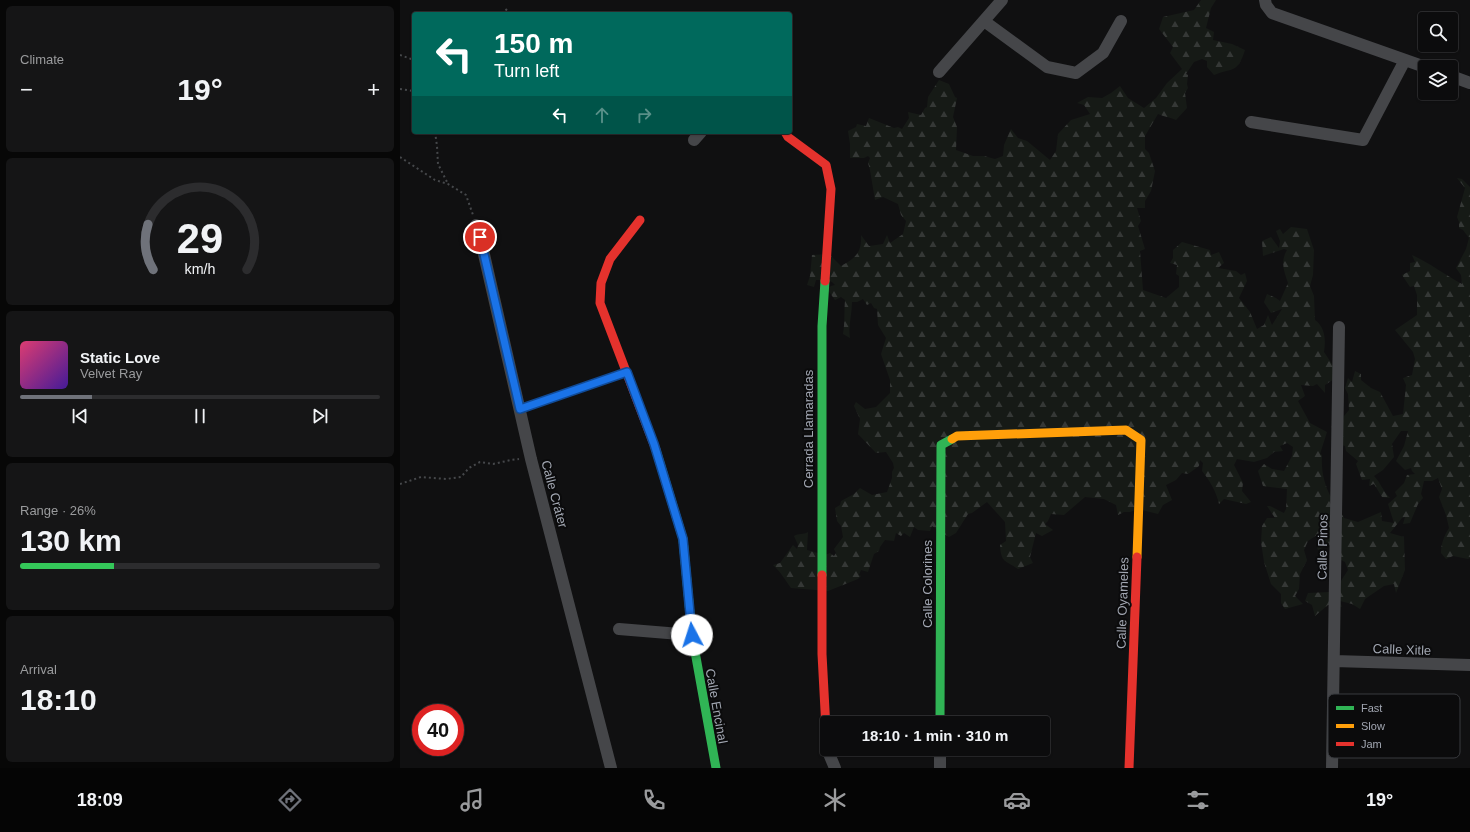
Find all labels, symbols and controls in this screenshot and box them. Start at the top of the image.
map controls [1418,12,1458,100]
button: search [1418,12,1458,52]
icon: left [428,28,480,80]
text: 150 m [494,28,573,59]
text: Climate [20,52,64,67]
button: layers [1418,60,1458,100]
text: Turn left [494,61,559,81]
text: 19° [177,73,223,106]
text: − [20,77,33,102]
text: + [367,77,380,102]
icon: left [549,104,571,126]
icon: ahead [591,104,613,126]
icon: right [633,104,655,126]
text: 29 [177,214,223,261]
pin [463,220,497,254]
icon: arrive [469,226,491,248]
text: km/h [185,260,216,276]
text: Static Love [80,349,160,366]
text: Velvet Ray [80,366,142,381]
street label: Cerrada Llamaradas [801,369,816,488]
icon: previous [69,405,91,427]
icon: pause [189,405,211,427]
icon: next [309,405,331,427]
street label: Calle Cráter [538,459,571,530]
text: Range · 26% [20,503,96,518]
street label: Calle Pinos [1314,514,1331,580]
text: 130 km [20,524,122,557]
street label: Calle Colorines [920,539,935,628]
street label: Calle Oyameles [1113,556,1132,649]
position arrow [671,614,713,656]
street label: Calle Xitle [1372,641,1431,658]
text: Arrival [20,662,57,677]
street label: Calle Encinal [703,667,731,745]
text: 18:10 [20,683,97,716]
legend [1328,694,1460,758]
text: Fast [1361,702,1382,714]
speed limit sign: 40 [412,704,464,756]
text: Slow [1361,720,1385,732]
text: 18:10 · 1 min · 310 m [862,727,1008,744]
text: Jam [1361,738,1382,750]
icon: directions [276,786,304,814]
icon: music [458,786,486,814]
icon: phone [640,786,668,814]
icon: climate [821,786,849,814]
icon: car [1003,786,1031,814]
icon: filters [1184,786,1212,814]
text: 18:09 [77,790,123,810]
text: 19° [1366,790,1393,810]

